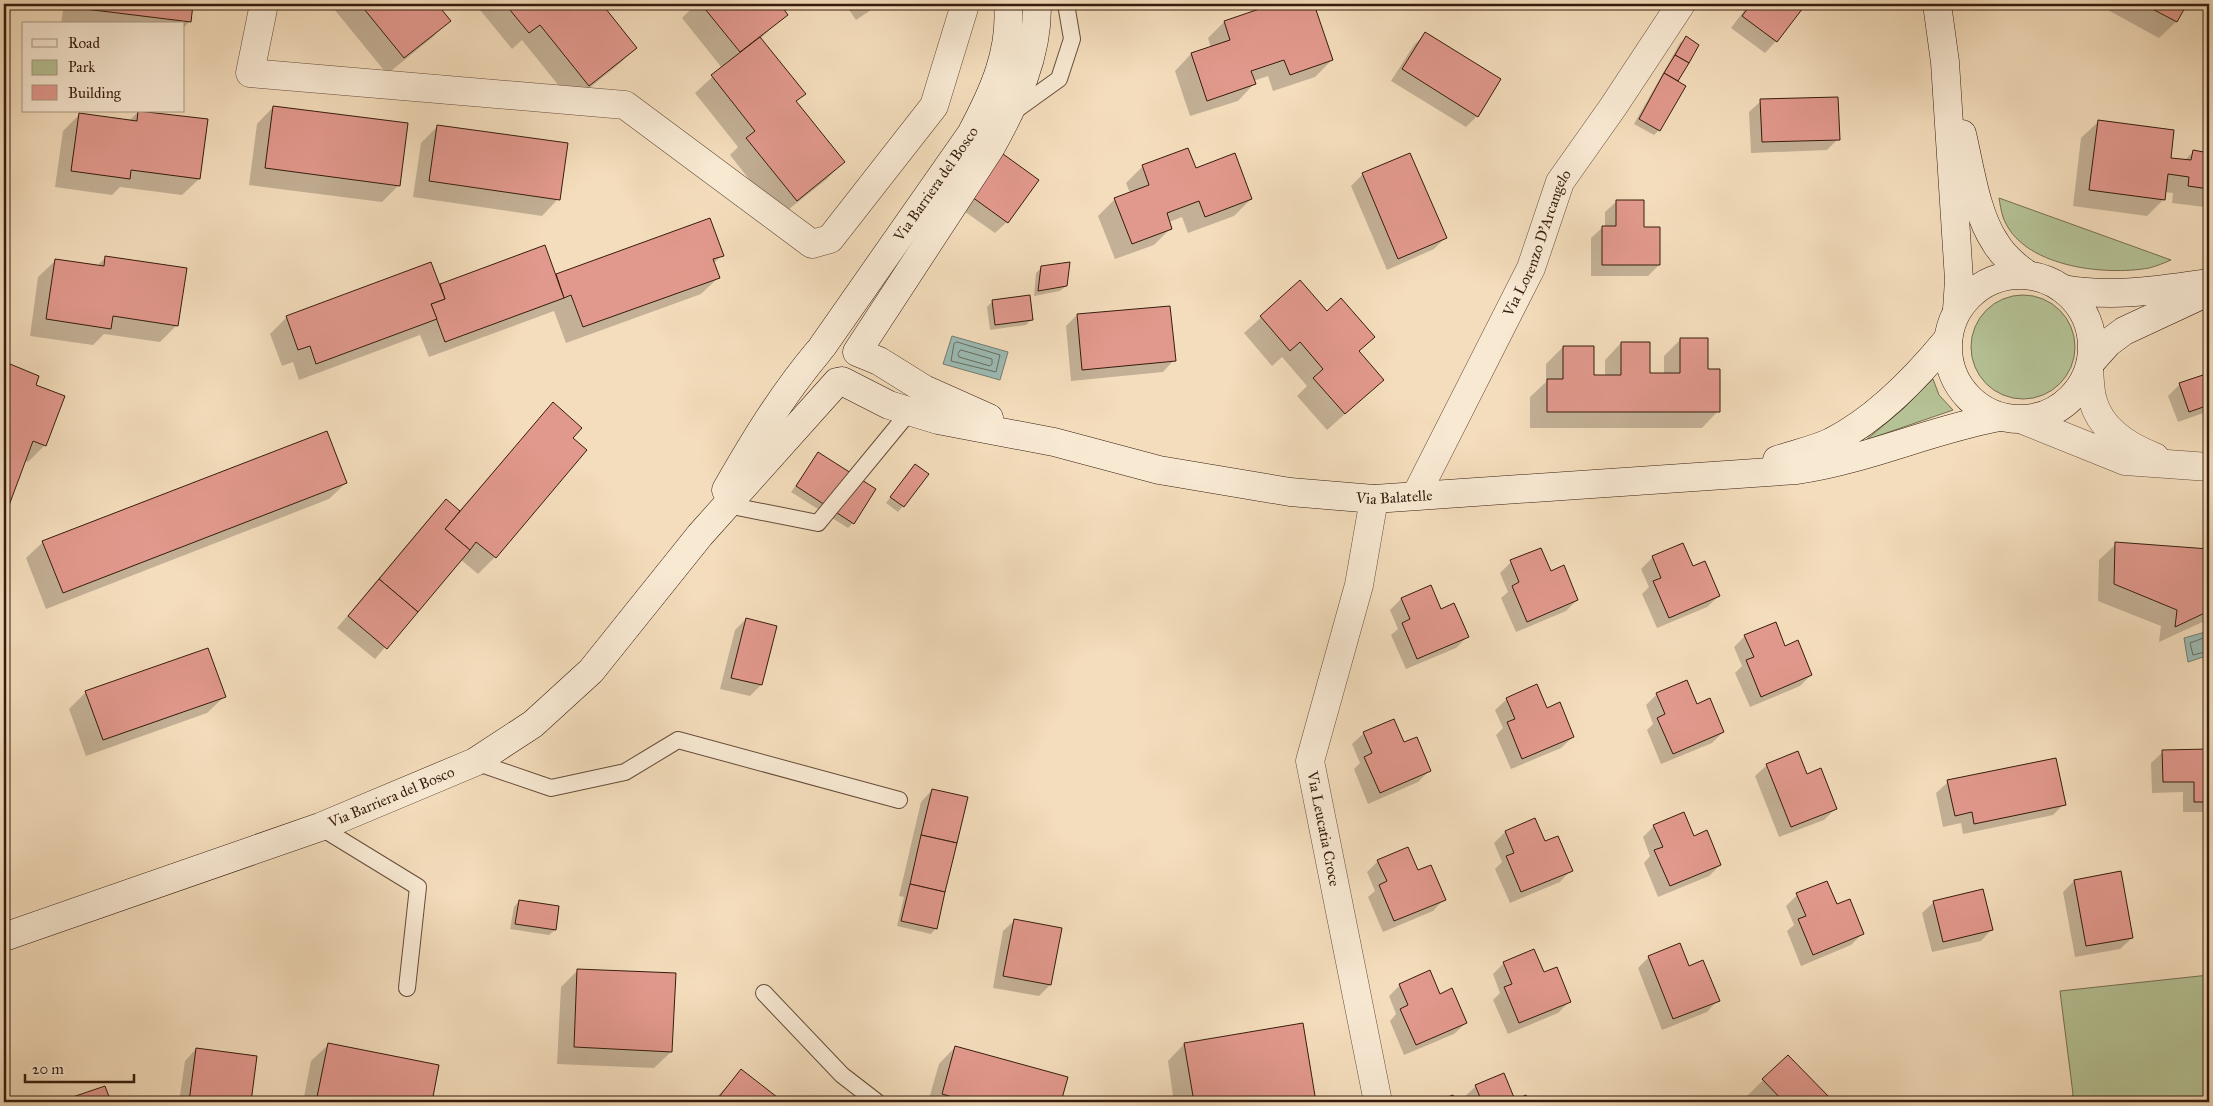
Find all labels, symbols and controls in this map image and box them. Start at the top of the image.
legend [22,22,185,112]
text: Road [68,34,100,52]
text: Park [68,58,95,76]
text: Building [68,84,122,102]
street label: Via Barriera del Bosco [889,124,982,245]
street label: Via Lorenzo D'Arcangelo [1499,166,1575,320]
street label: Via Balatelle [1354,486,1433,508]
street label: Via Barriera del Bosco [325,762,458,832]
street label: Via Leucatia Croce [1303,768,1344,888]
scale bar [25,1051,134,1083]
text: 20 m [32,1060,64,1078]

